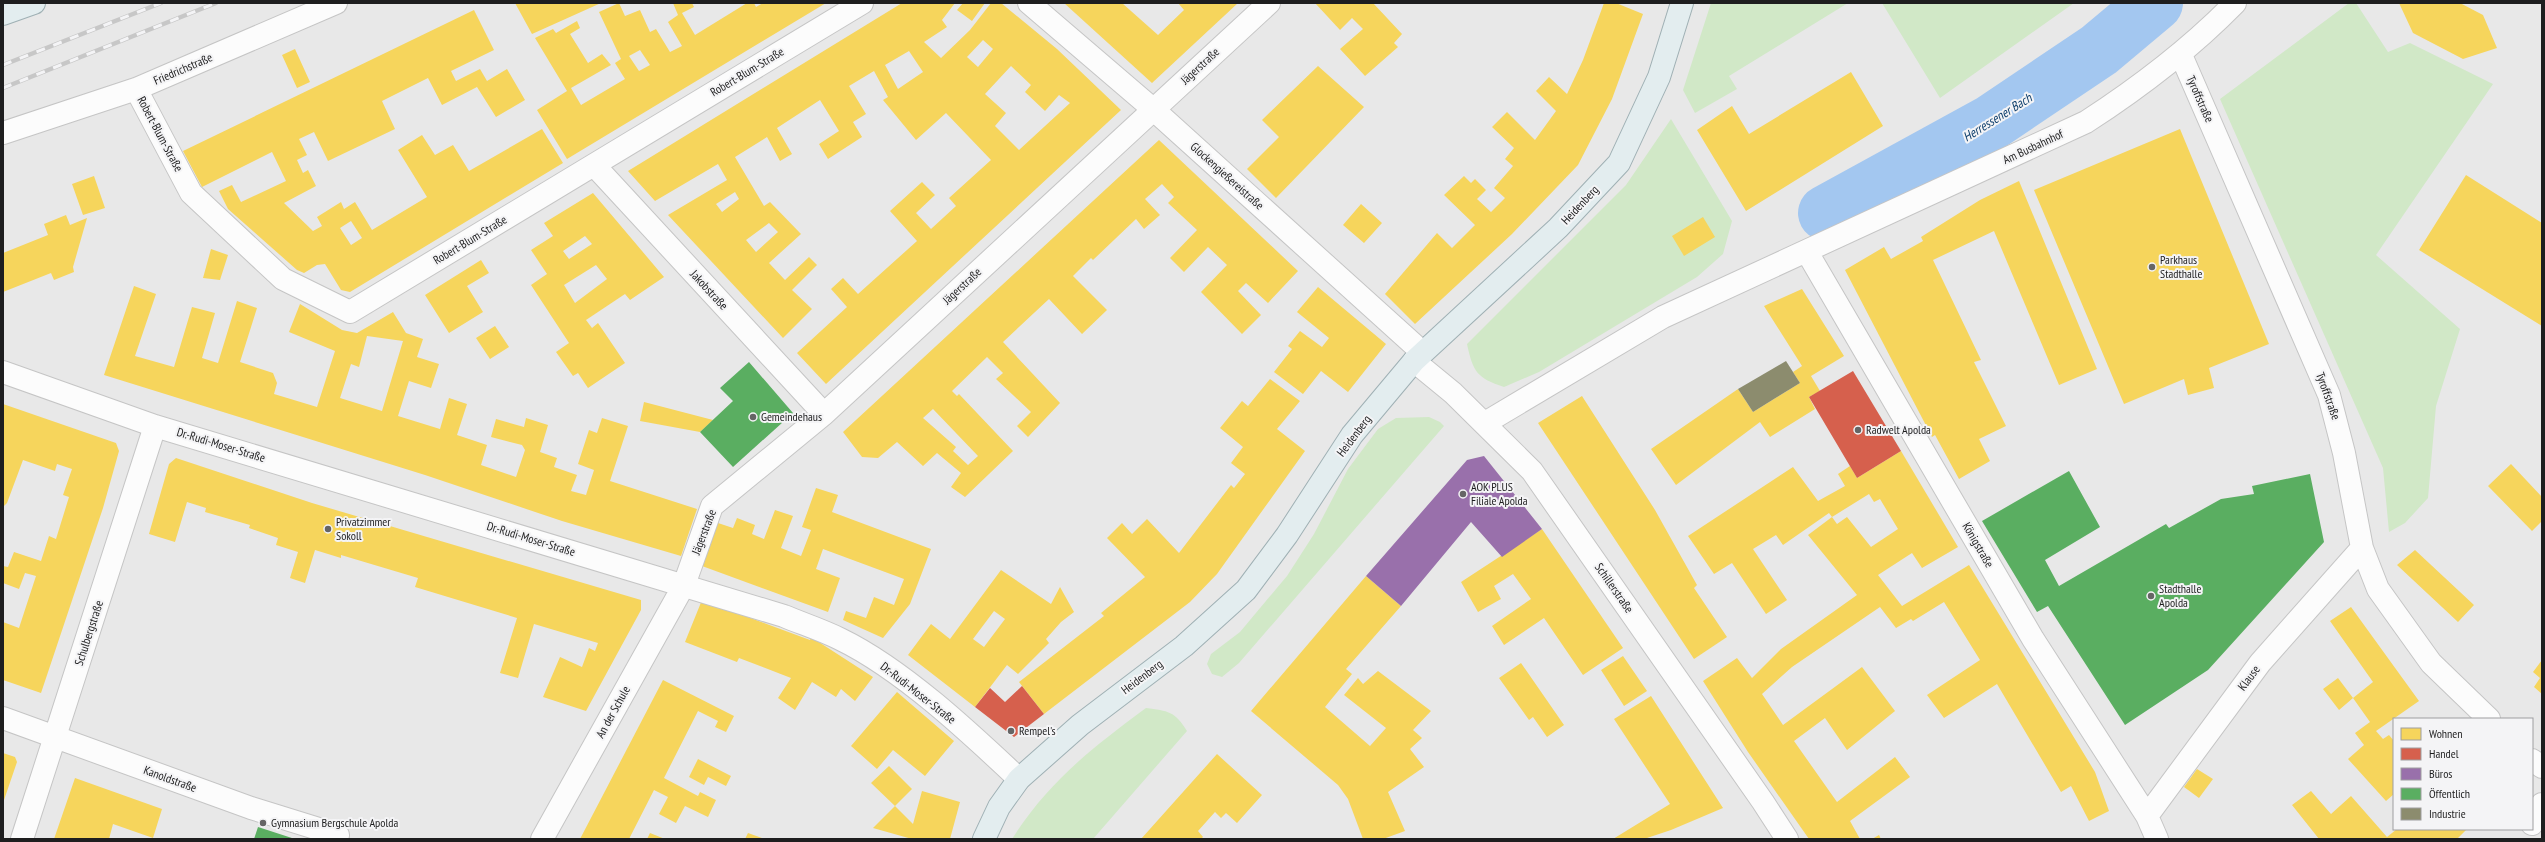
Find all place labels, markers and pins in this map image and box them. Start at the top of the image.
place label: Parkhaus Stadthalle [2160,252,2202,281]
marker: Parkhaus Stadthalle [2147,262,2157,272]
place label: Gemeindehaus [761,409,822,424]
marker: Gemeindehaus [748,412,758,422]
place label: Radwelt Apolda [1866,422,1931,437]
marker: Radwelt Apolda [1853,425,1863,435]
place label: AOK PLUS Filiale Apolda [1471,479,1528,508]
marker: AOK PLUS Filiale Apolda [1458,489,1468,499]
place label: Privatzimmer Sokoll [336,514,391,543]
marker: Privatzimmer Sokoll [323,524,333,534]
place label: Stadthalle Apolda [2159,581,2201,610]
marker: Stadthalle Apolda [2146,591,2156,601]
place label: Rempel's [1019,723,1056,738]
marker: Rempel's [1006,726,1016,736]
place label: Gymnasium Bergschule Apolda [271,815,398,830]
marker: Gymnasium Bergschule Apolda [258,818,268,828]

